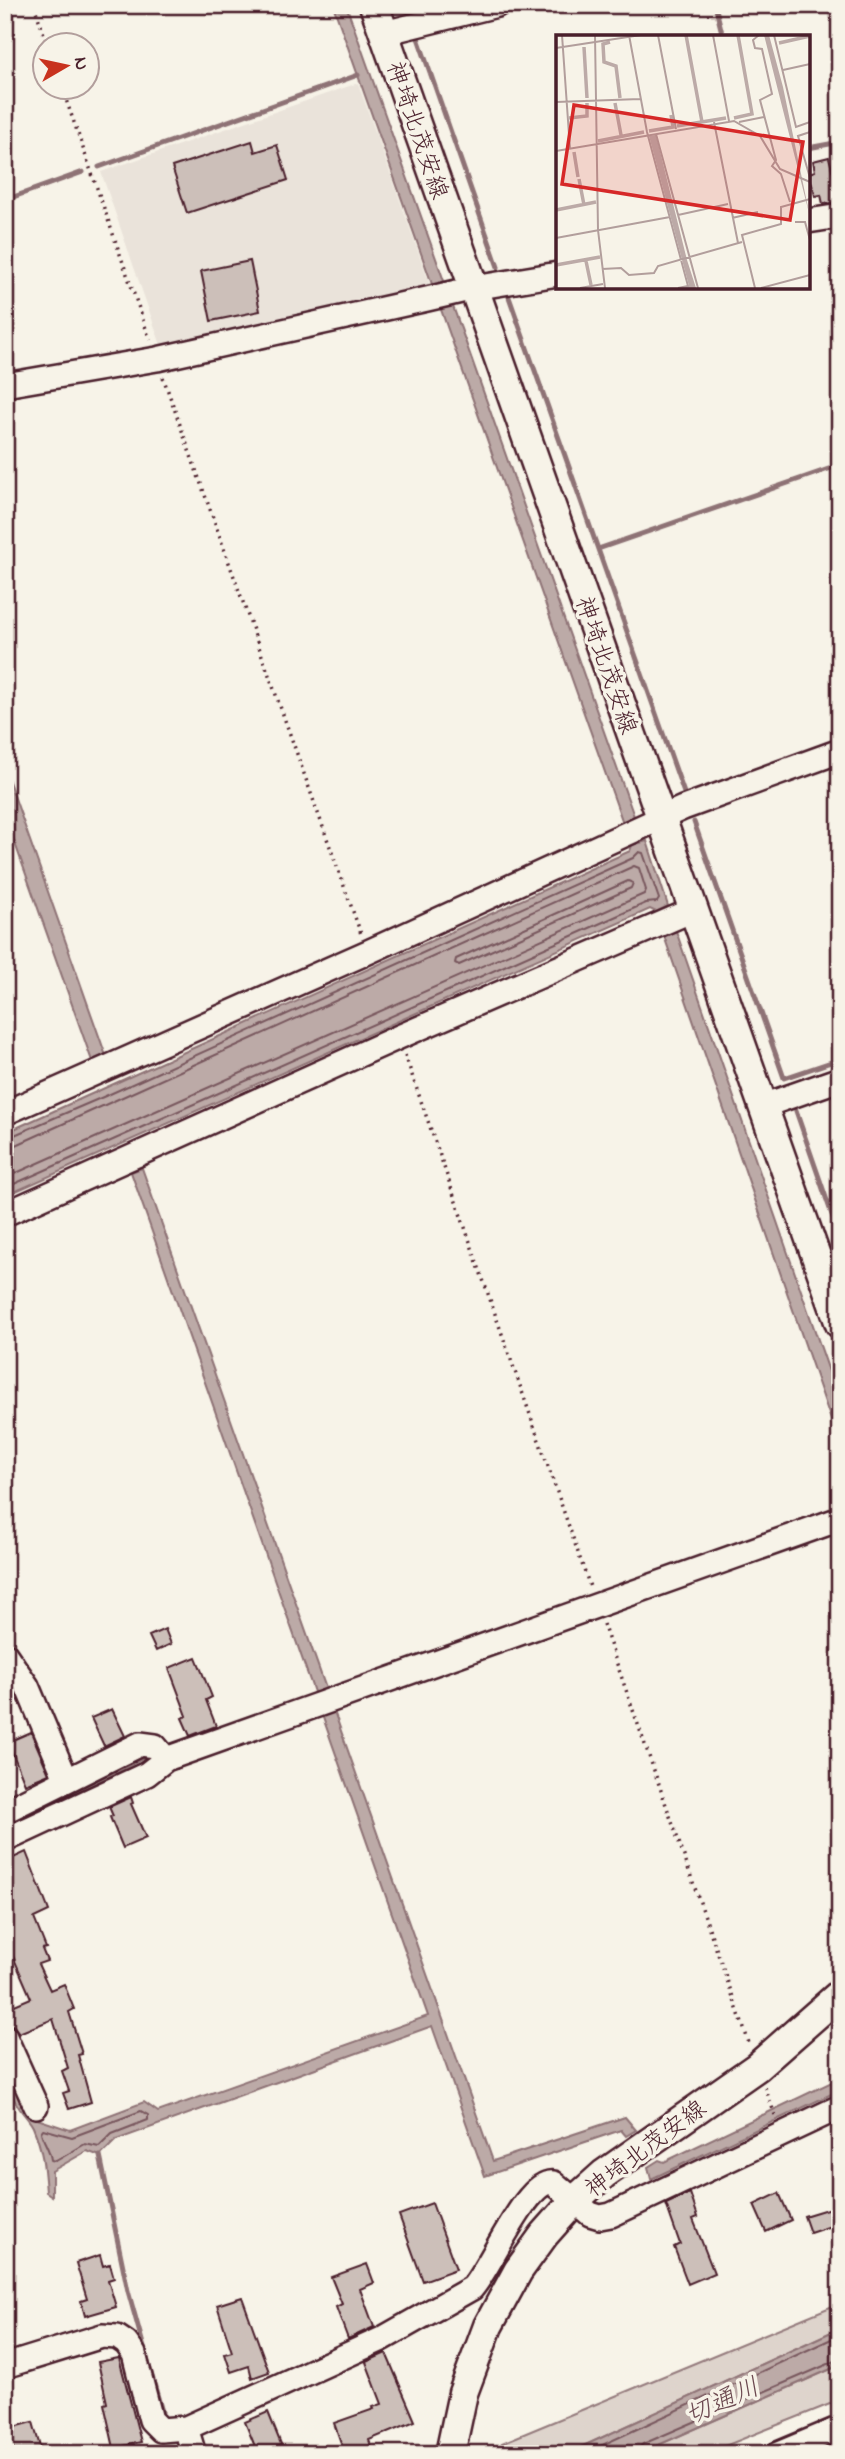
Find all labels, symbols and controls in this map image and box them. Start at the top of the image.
north arrow [32,32,102,102]
inset map [556,35,810,289]
text: N [66,55,95,72]
street label: 神埼北茂安線 [376,57,456,205]
street label: 神埼北茂安線 [565,592,645,740]
street label: 神埼北茂安線 [578,2093,715,2207]
water label: 切通川 [680,2370,767,2436]

